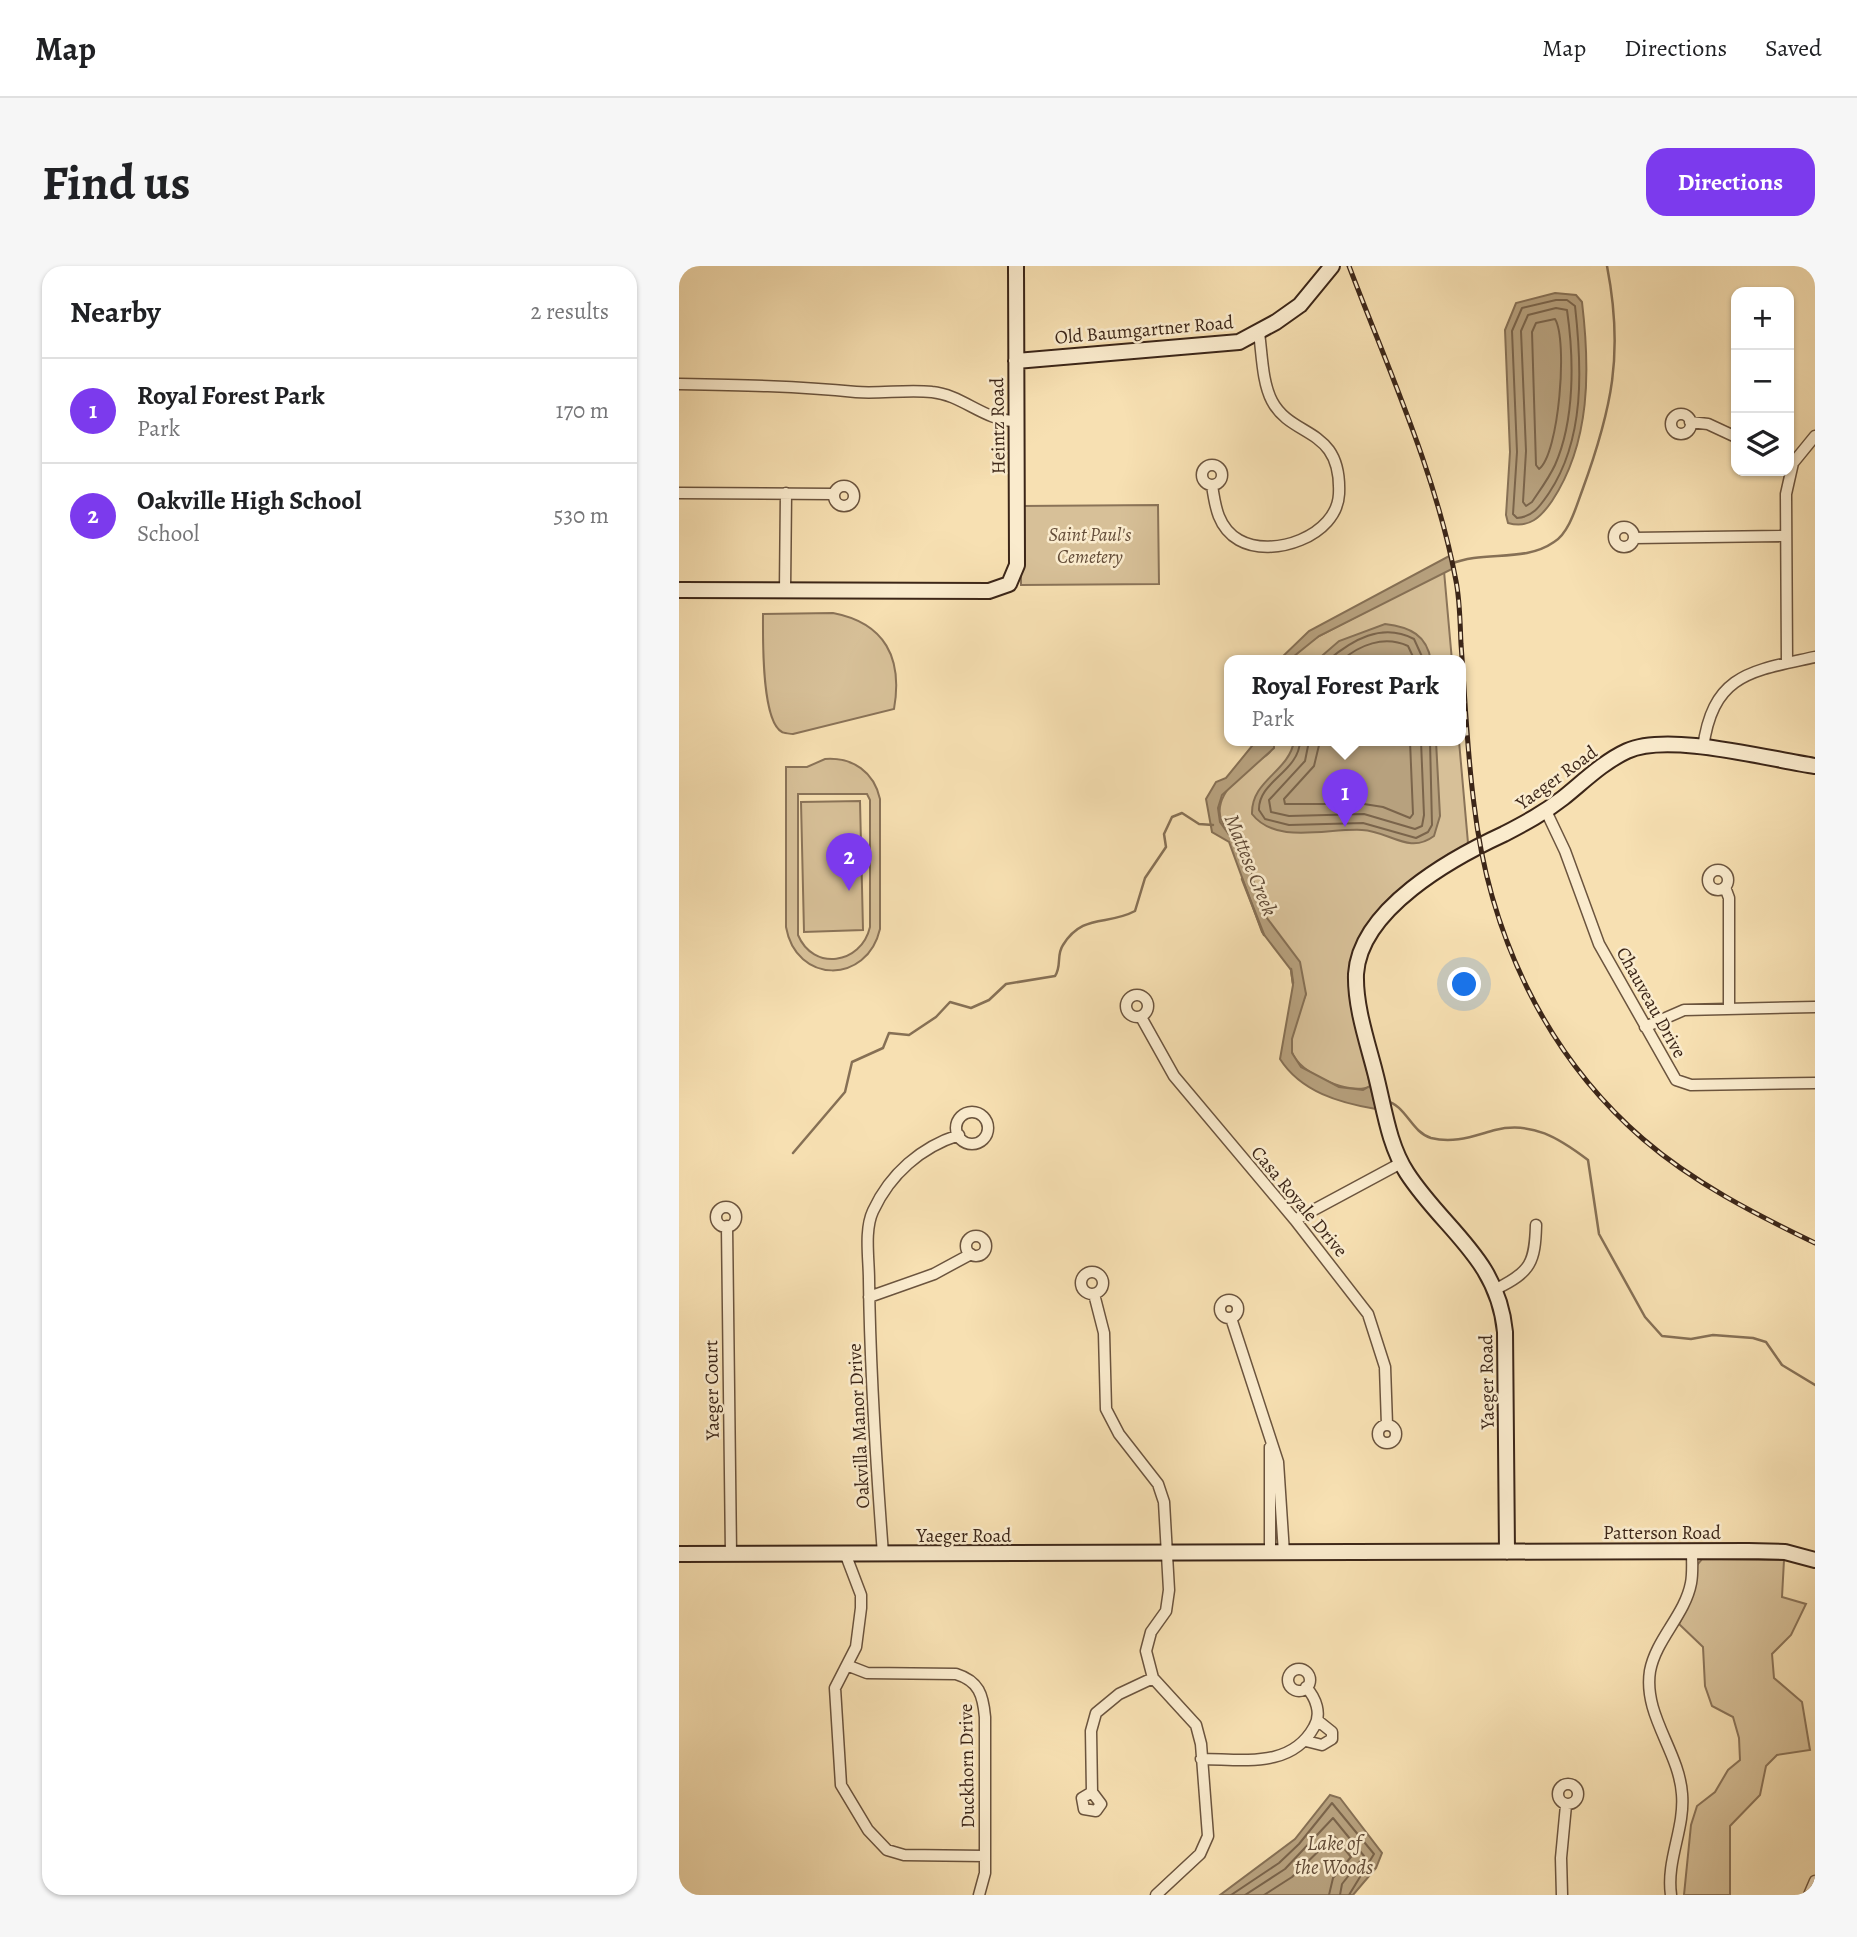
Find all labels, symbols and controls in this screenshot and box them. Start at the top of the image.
text: Map [35,26,96,71]
text: Map [1542,32,1586,64]
text: Directions [1624,32,1727,64]
text: Saved [1765,32,1822,64]
button: Directions [1646,148,1815,216]
text: Find us [42,149,190,216]
map controls [1731,287,1794,476]
button: + [1731,287,1794,350]
text: Nearby [70,292,161,332]
text: 2 results [531,296,609,327]
street label: Old Baumgartner Road [1054,309,1235,351]
button: − [1731,350,1794,413]
street label: Heintz Road [984,377,1012,474]
text: Royal Forest Park [137,378,325,413]
text: 1 [89,395,97,426]
text: 170 m [556,395,609,426]
text: Park [137,413,180,444]
button: layers [1731,413,1794,476]
text: Oakville High School [137,483,362,518]
text: 2 [87,500,99,531]
text: 530 m [554,500,609,531]
text: School [137,518,199,549]
park label: Saint Paul's Cemetery [1049,522,1132,570]
popup [1224,655,1466,746]
text: Royal Forest Park [1251,668,1439,703]
text: Park [1251,703,1294,734]
street label: Yaeger Road [1510,739,1603,817]
pin: 1 [1322,769,1368,827]
water label: Mattese Creek [1218,810,1284,920]
pin: 2 [826,833,872,891]
street label: Chauveau Drive [1610,942,1692,1063]
your location [1447,967,1481,1001]
street label: Casa Royale Drive [1245,1141,1353,1263]
street label: Yaeger Road [1473,1334,1501,1431]
street label: Yaeger Court [698,1340,726,1441]
street label: Oakvilla Manor Drive [842,1343,876,1509]
street label: Patterson Road [1603,1520,1722,1546]
street label: Yaeger Road [916,1523,1012,1549]
street label: Duckhorn Drive [953,1703,981,1829]
water label: Lake of the Woods [1295,1829,1373,1881]

